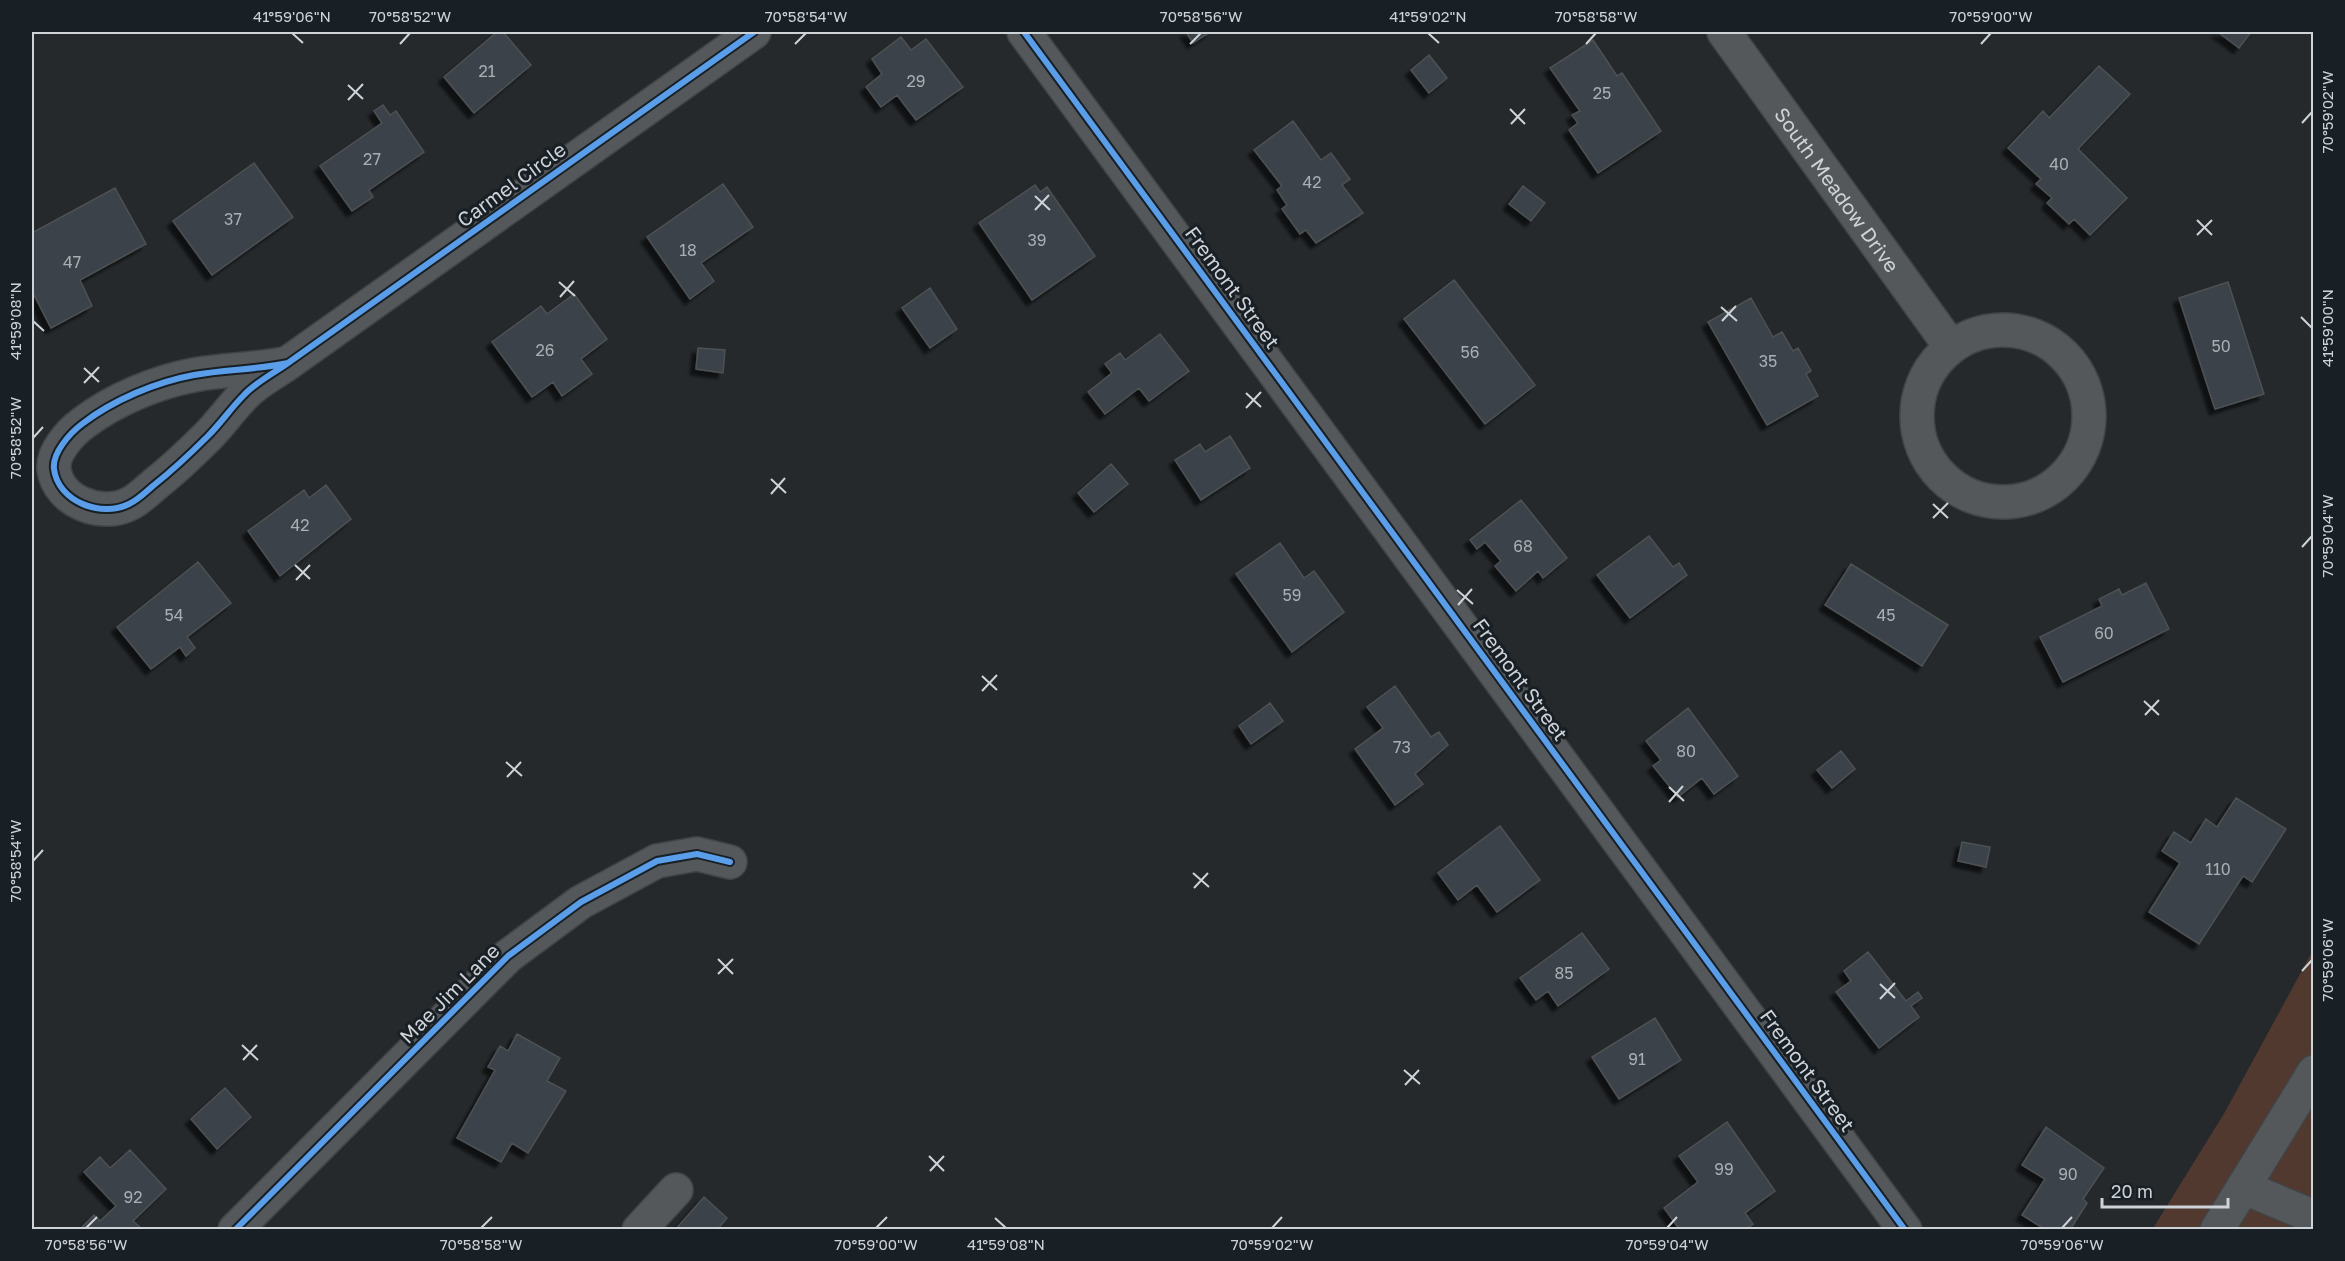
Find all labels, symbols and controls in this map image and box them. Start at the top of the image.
text: 41°59'06"N [253,7,331,25]
text: 70°58'52"W [369,7,451,25]
text: 70°58'54"W [765,7,847,25]
text: 70°58'56"W [1160,7,1242,25]
text: 41°59'02"N [1389,7,1467,25]
text: 70°58'58"W [1555,7,1637,25]
text: 70°59'00"W [1949,7,2033,25]
house number: 21 [478,61,496,81]
house number: 29 [907,71,925,91]
text: 70°59'02"W [2318,71,2336,153]
house number: 25 [1593,83,1611,103]
street label: South Meadow Drive [1770,102,1905,276]
street label: Carmel Circle [452,136,570,232]
house number: 27 [363,149,381,169]
house number: 40 [2049,154,2069,174]
house number: 42 [1302,172,1322,192]
house number: 37 [224,209,242,229]
street label: Fremont Street [1181,221,1285,353]
house number: 39 [1027,230,1047,250]
house number: 18 [679,240,697,260]
house number: 47 [63,252,81,272]
text: 41°59'08"N [6,282,24,360]
text: 41°59'00"N [2318,289,2336,367]
house number: 50 [2211,336,2231,356]
house number: 26 [536,340,554,360]
house number: 56 [1461,342,1479,362]
house number: 35 [1759,351,1777,371]
text: 70°58'52"W [6,397,24,479]
text: 70°59'04"W [2318,494,2336,578]
house number: 42 [290,515,310,535]
house number: 68 [1513,536,1533,556]
house number: 59 [1283,585,1301,605]
house number: 54 [164,605,184,625]
house number: 45 [1876,605,1896,625]
street label: Fremont Street [1469,613,1573,745]
house number: 60 [2094,623,2114,643]
house number: 73 [1393,737,1411,757]
house number: 80 [1676,741,1696,761]
text: 70°58'54"W [6,820,24,902]
house number: 110 [2205,859,2231,879]
text: 70°59'06"W [2318,918,2336,1002]
street label: Mae Jim Lane [394,938,504,1048]
house number: 85 [1554,963,1574,983]
street label: Fremont Street [1756,1004,1860,1136]
house number: 91 [1628,1049,1646,1069]
house number: 99 [1714,1159,1734,1179]
house number: 90 [2058,1164,2078,1184]
scale bar [2102,1171,2228,1209]
text: 20 m [2111,1180,2153,1202]
house number: 92 [124,1187,142,1207]
text: 70°58'56"W [45,1235,127,1253]
text: 70°58'58"W [440,1235,522,1253]
text: 70°59'00"W [834,1235,918,1253]
text: 41°59'08"N [967,1235,1045,1253]
text: 70°59'02"W [1231,1235,1313,1253]
text: 70°59'04"W [1625,1235,1709,1253]
text: 70°59'06"W [2020,1235,2104,1253]

